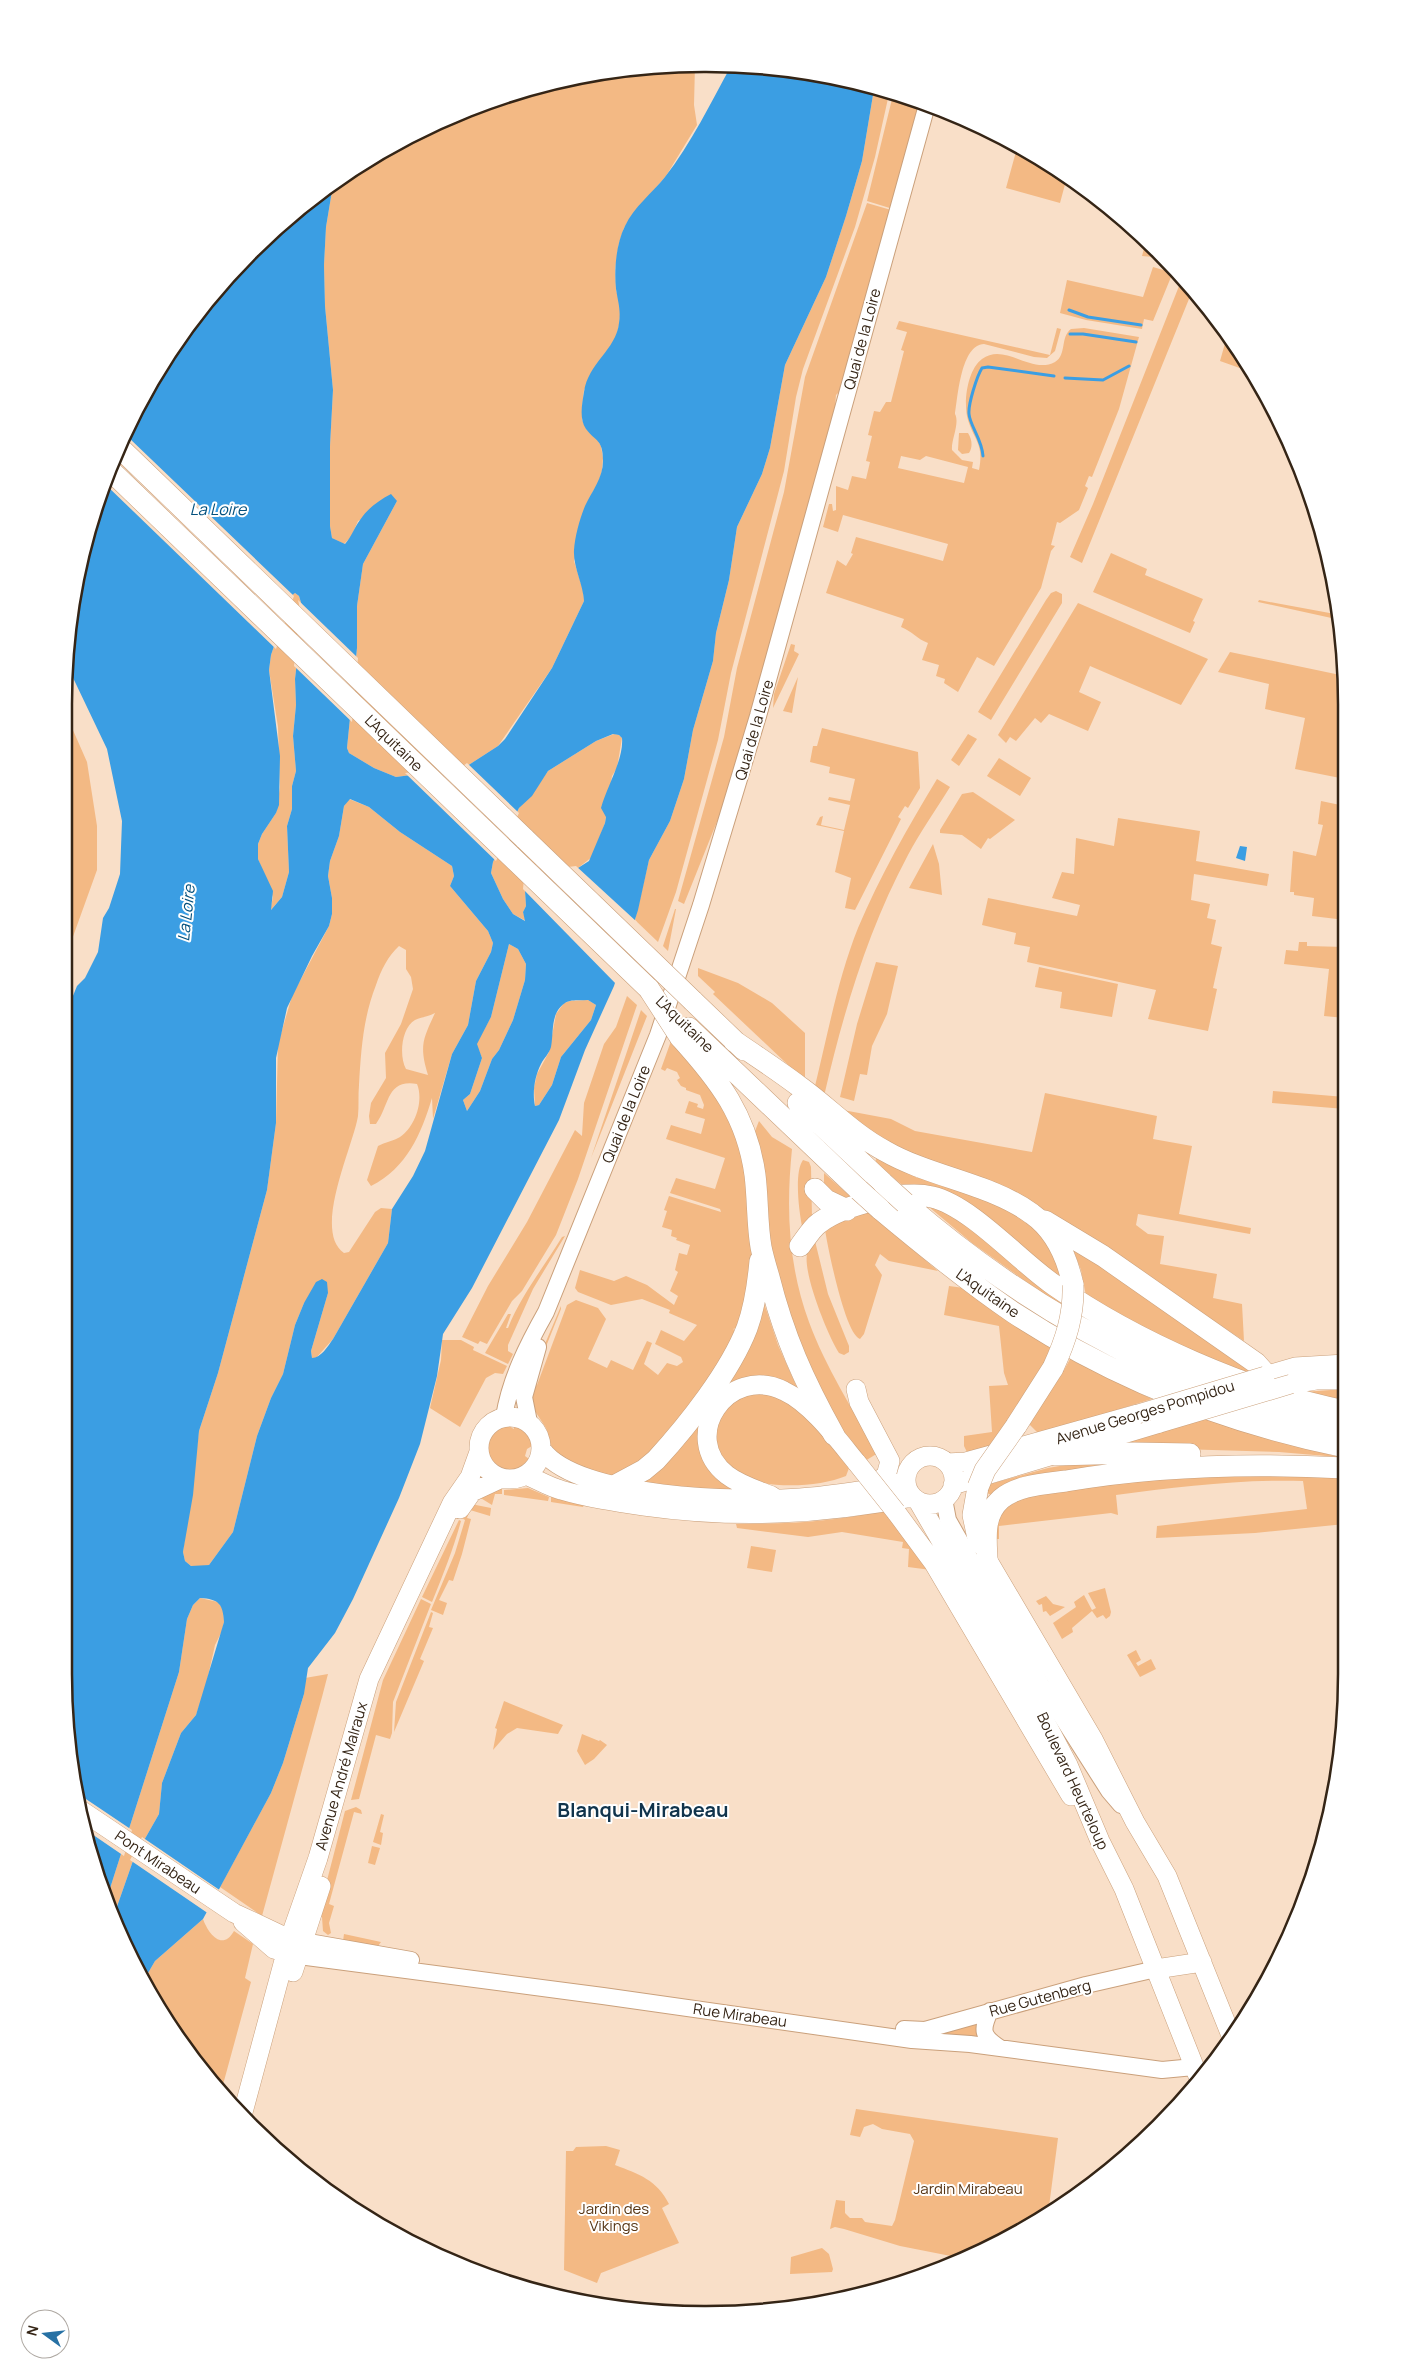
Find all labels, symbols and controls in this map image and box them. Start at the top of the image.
street label: Quai de la Loire [838,286,886,392]
water label: La Loire [190,498,248,520]
street label: Quai de la Loire [730,677,779,783]
street label: L'Aquitaine [360,710,428,776]
water label: La Loire [172,882,200,942]
street label: L'Aquitaine [651,991,719,1057]
street label: Quai de la Loire [597,1062,655,1166]
street label: L'Aquitaine [952,1263,1024,1323]
street label: Avenue Georges Pompidou [1053,1375,1237,1449]
street label: Avenue André Malraux [310,1699,372,1853]
street label: Boulevard Heurteloup [1032,1709,1114,1853]
district label: Blanqui-Mirabeau [557,1796,729,1823]
street label: Pont Mirabeau [111,1825,205,1899]
street label: Rue Gutenberg [987,1974,1093,2022]
street label: Rue Mirabeau [692,1998,788,2032]
park label: Jardin Mirabeau [913,2178,1023,2199]
park label: Jardin des Vikings [579,2198,649,2236]
north arrow [20,2309,70,2359]
text: N [21,2323,42,2338]

